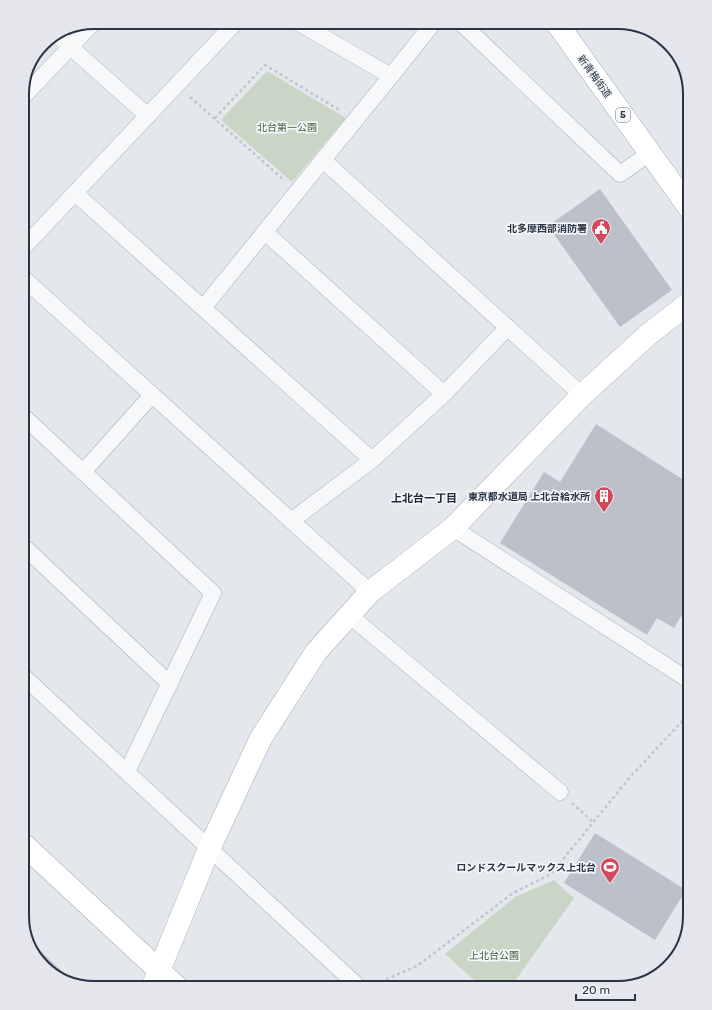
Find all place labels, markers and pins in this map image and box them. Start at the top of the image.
public building icon: 北多摩西部消防署 [590,217,612,245]
place label: 北多摩西部消防署 [507,223,587,235]
building icon: 東京都水道局 上北台給水所 [593,485,615,513]
place label: 東京都水道局 上北台給水所 [468,491,590,503]
sports icon: ロンドスクールマックス上北台 [599,856,621,884]
place label: ロンドスクールマックス上北台 [456,862,596,874]

